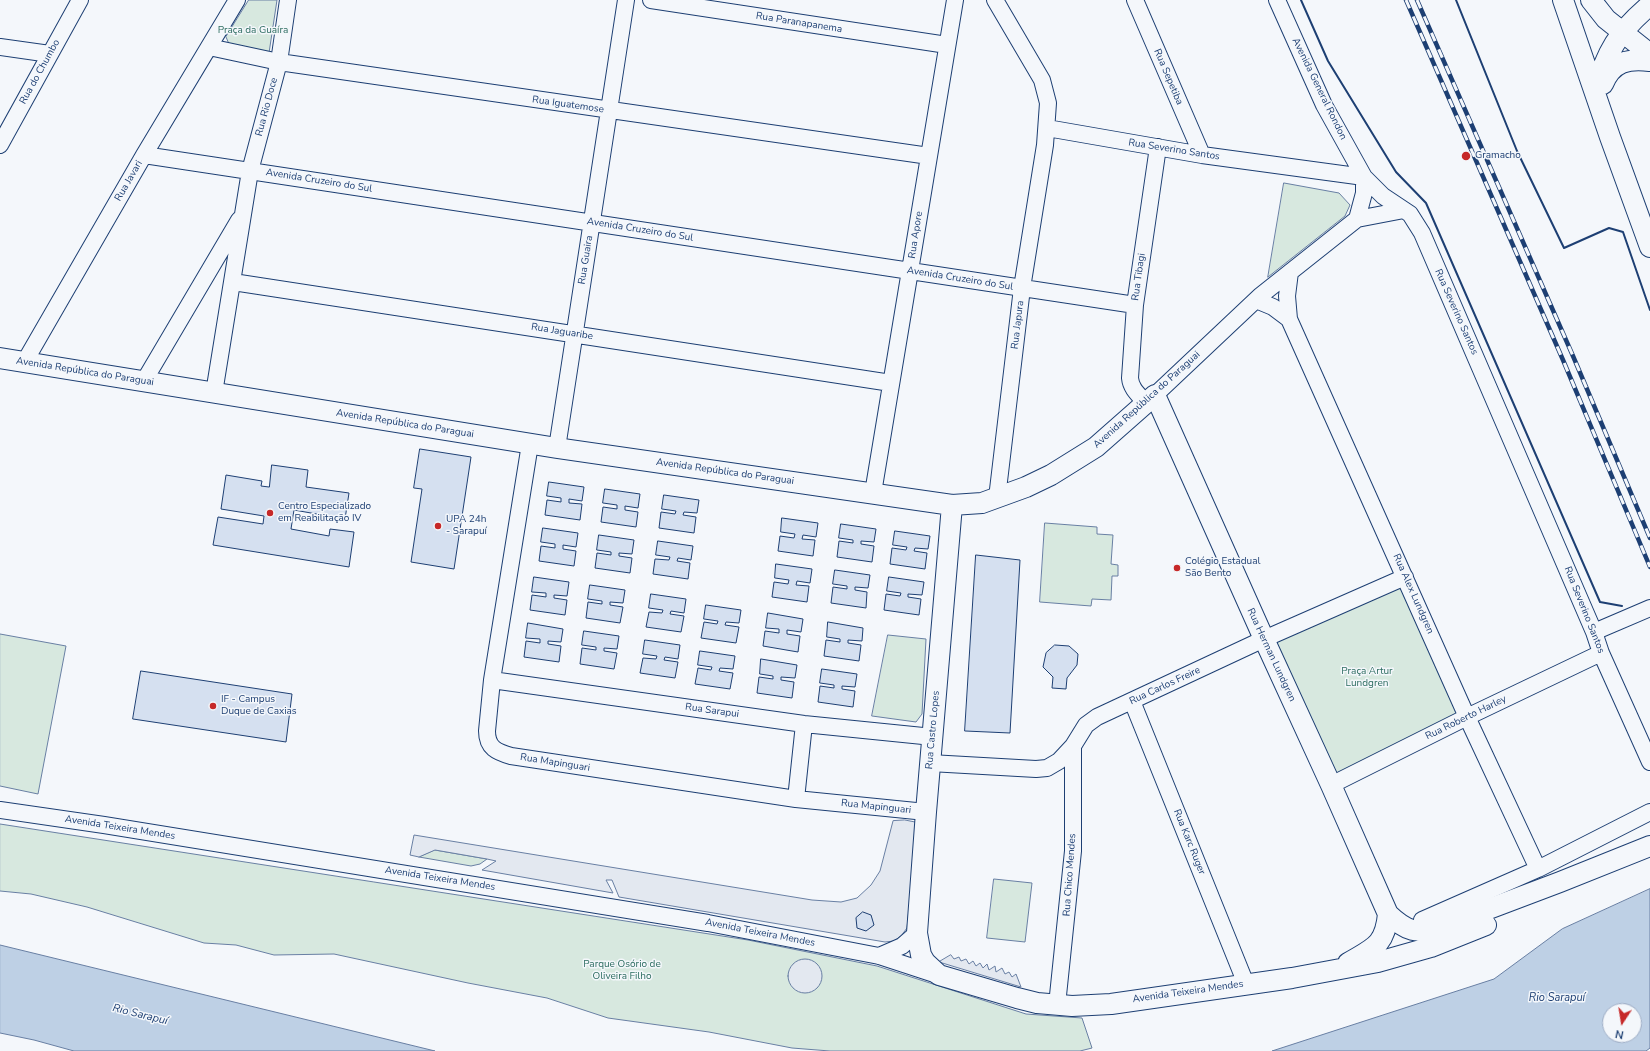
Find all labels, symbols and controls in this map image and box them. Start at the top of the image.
street label: Rua Paranapanema [755,10,843,36]
park label: Praça da Guaíra [218,25,288,37]
street label: Avenida General Rondon [1289,36,1349,142]
street label: Rua do Chumbo [17,38,63,106]
street label: Rua Sepetiba [1151,47,1185,107]
street label: Rua Rio Doce [253,76,281,138]
street label: Rua Iguatemose [531,94,605,116]
street label: Rua Severino Santos [1127,137,1221,163]
marker: Gramacho [1460,150,1472,162]
place label: Gramacho [1475,150,1521,162]
street label: Rua Javari [113,159,145,203]
street label: Avenida Cruzeiro do Sul [265,167,373,195]
street label: Rua Apore [906,211,926,259]
street label: Avenida Cruzeiro do Sul [586,216,694,244]
street label: Rua Guaira [576,235,596,285]
street label: Rua Tibagi [1130,252,1148,302]
street label: Avenida Cruzeiro do Sul [906,265,1014,293]
street label: Rua Severino Santos [1432,267,1480,357]
street label: Rua Japura [1009,300,1027,350]
street label: Rua Jaguaribe [530,321,594,343]
street label: Avenida República do Paraguai [1091,349,1203,451]
street label: Avenida República do Paraguai [15,355,155,389]
street label: Avenida República do Paraguai [335,407,475,441]
street label: Avenida República do Paraguai [655,456,795,488]
place label: Centro Especializado em Reabilitação IV [278,501,371,524]
marker: Centro Especializado em Reabilitação IV [265,508,275,518]
place label: UPA 24h - Sarapuí [446,514,487,538]
marker: UPA 24h - Sarapuí [433,521,443,531]
street label: Rua Alex Lundgren [1390,552,1436,636]
place label: Colégio Estadual São Bento [1185,556,1260,580]
marker: Colégio Estadual São Bento [1172,563,1182,573]
street label: Rua Severino Santos [1561,565,1607,655]
street label: Rua Herman Lundgren [1244,606,1298,704]
street label: Rua Carlos Freire [1128,664,1202,708]
park label: Praça Artur Lundgren [1341,666,1393,690]
street label: Rua Castro Lopes [924,690,942,770]
street label: Rua Roberto Harley [1424,693,1508,743]
place label: IF - Campus Duque de Caxias [221,694,297,718]
marker: IF - Campus Duque de Caxias [208,701,218,711]
street label: Rua Sarapui [684,701,740,721]
street label: Rua Mapinguari [519,752,591,774]
street label: Rua Mapinguari [840,797,912,817]
street label: Rua Karc Ruger [1170,808,1208,876]
street label: Avenida Teixeira Mendes [64,813,176,843]
street label: Rua Chico Mendes [1061,833,1079,917]
street label: Avenida Teixeira Mendes [384,864,496,894]
street label: Avenida Teixeira Mendes [704,916,816,950]
park label: Parque Osório de Oliveira Filho [583,959,661,982]
street label: Avenida Teixeira Mendes [1132,978,1244,1006]
water label: Rio Sarapuí [1529,991,1585,1005]
water label: Rio Sarapuí [111,1002,169,1028]
north arrow [1602,1003,1642,1043]
text: N [1614,1026,1625,1042]

